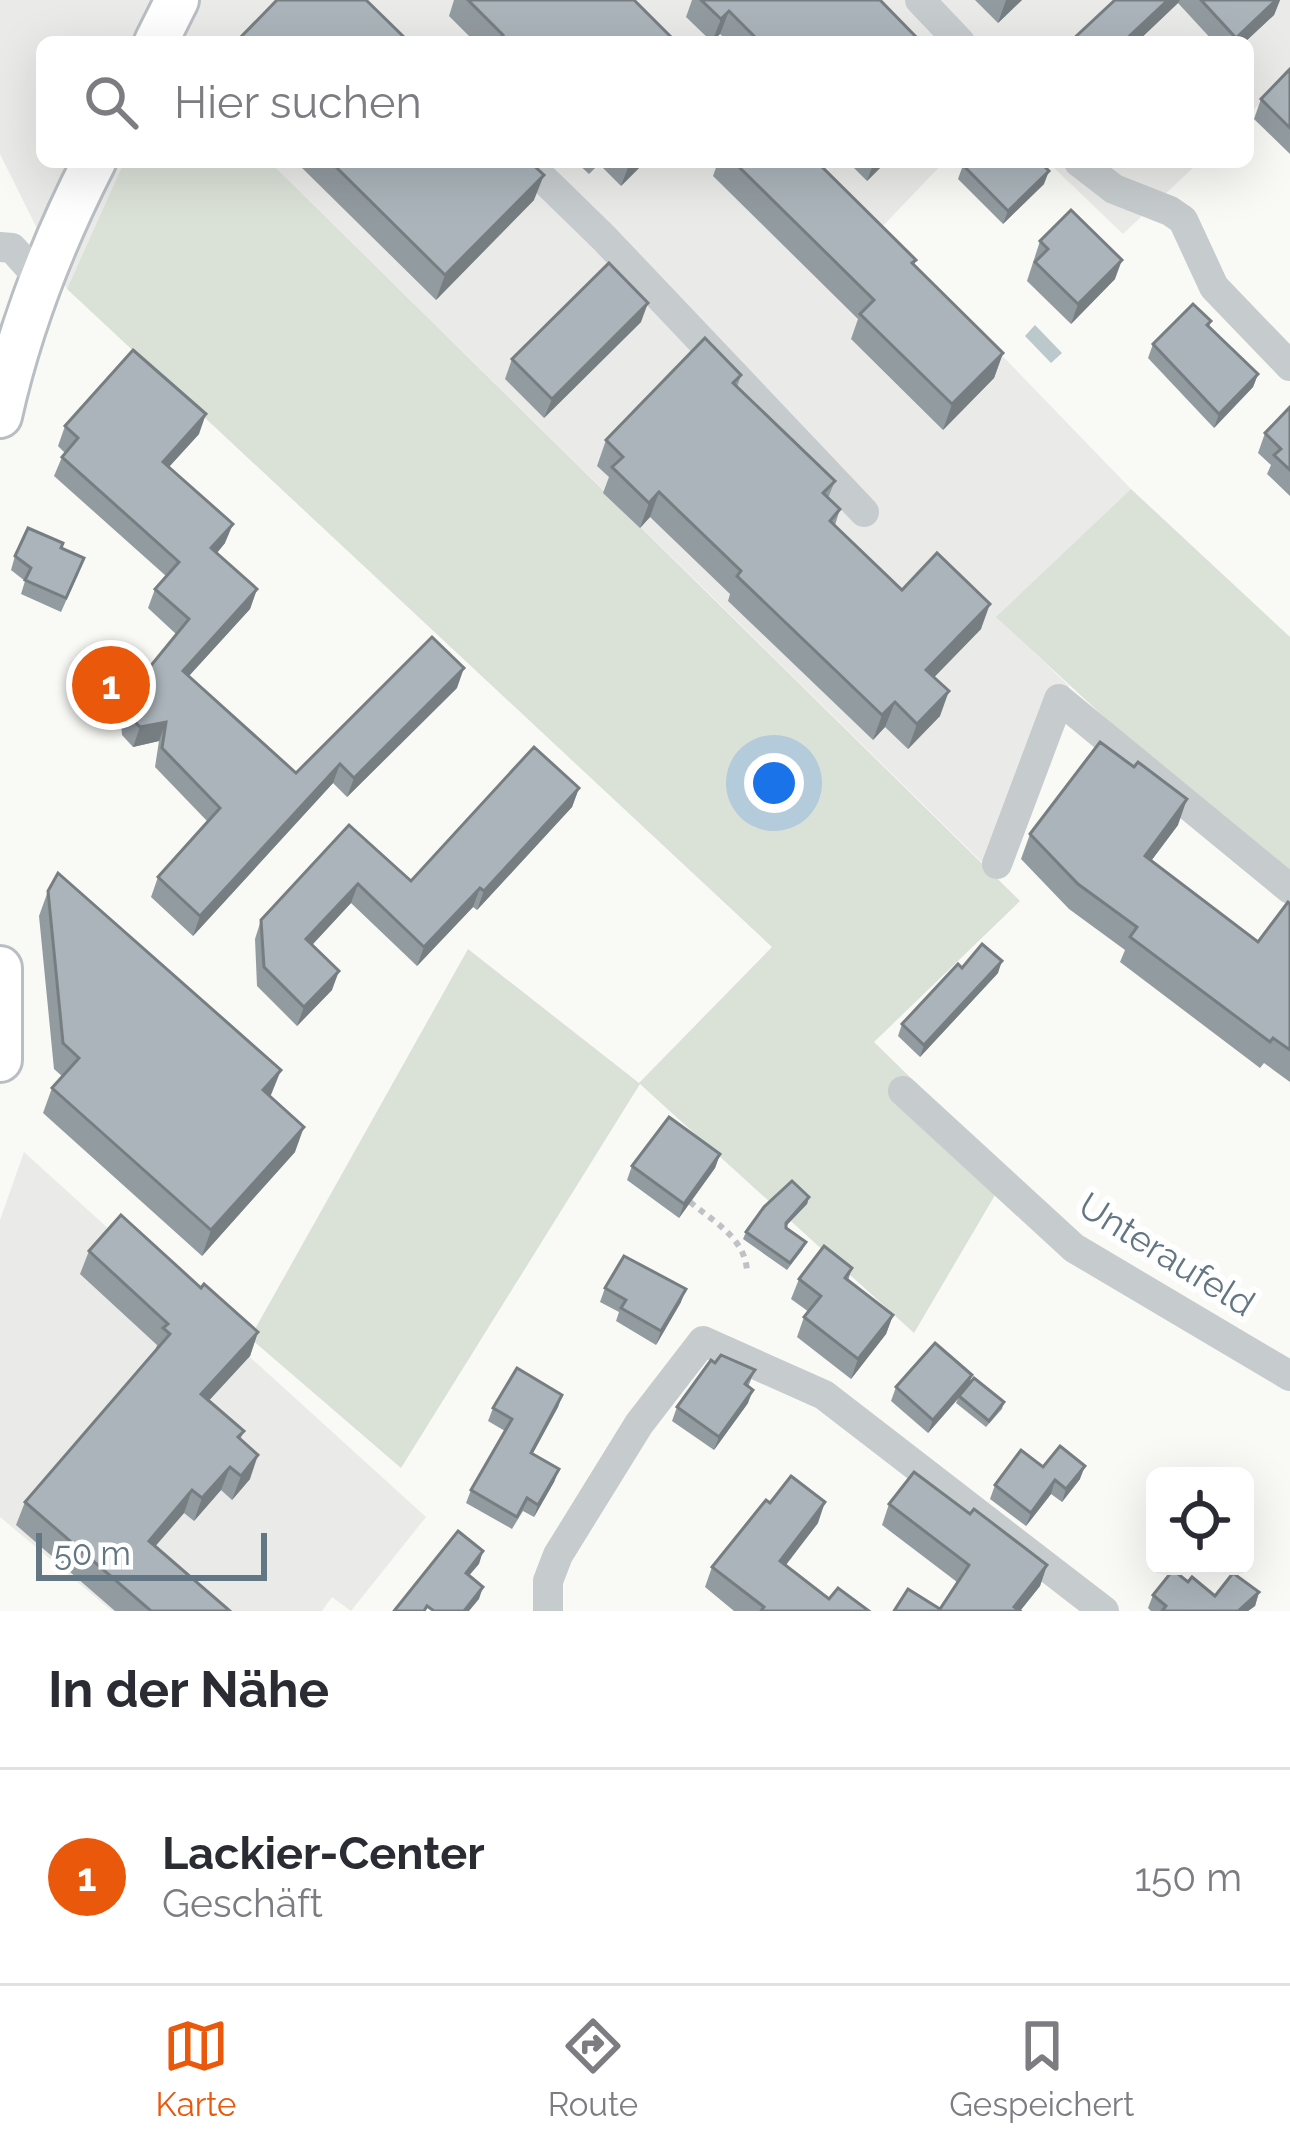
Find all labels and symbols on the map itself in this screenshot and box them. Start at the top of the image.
pin: 1 [72,640,150,730]
your location [744,753,804,813]
street label: Unteraufeld [1072,1184,1262,1324]
scale bar [36,1527,267,1580]

